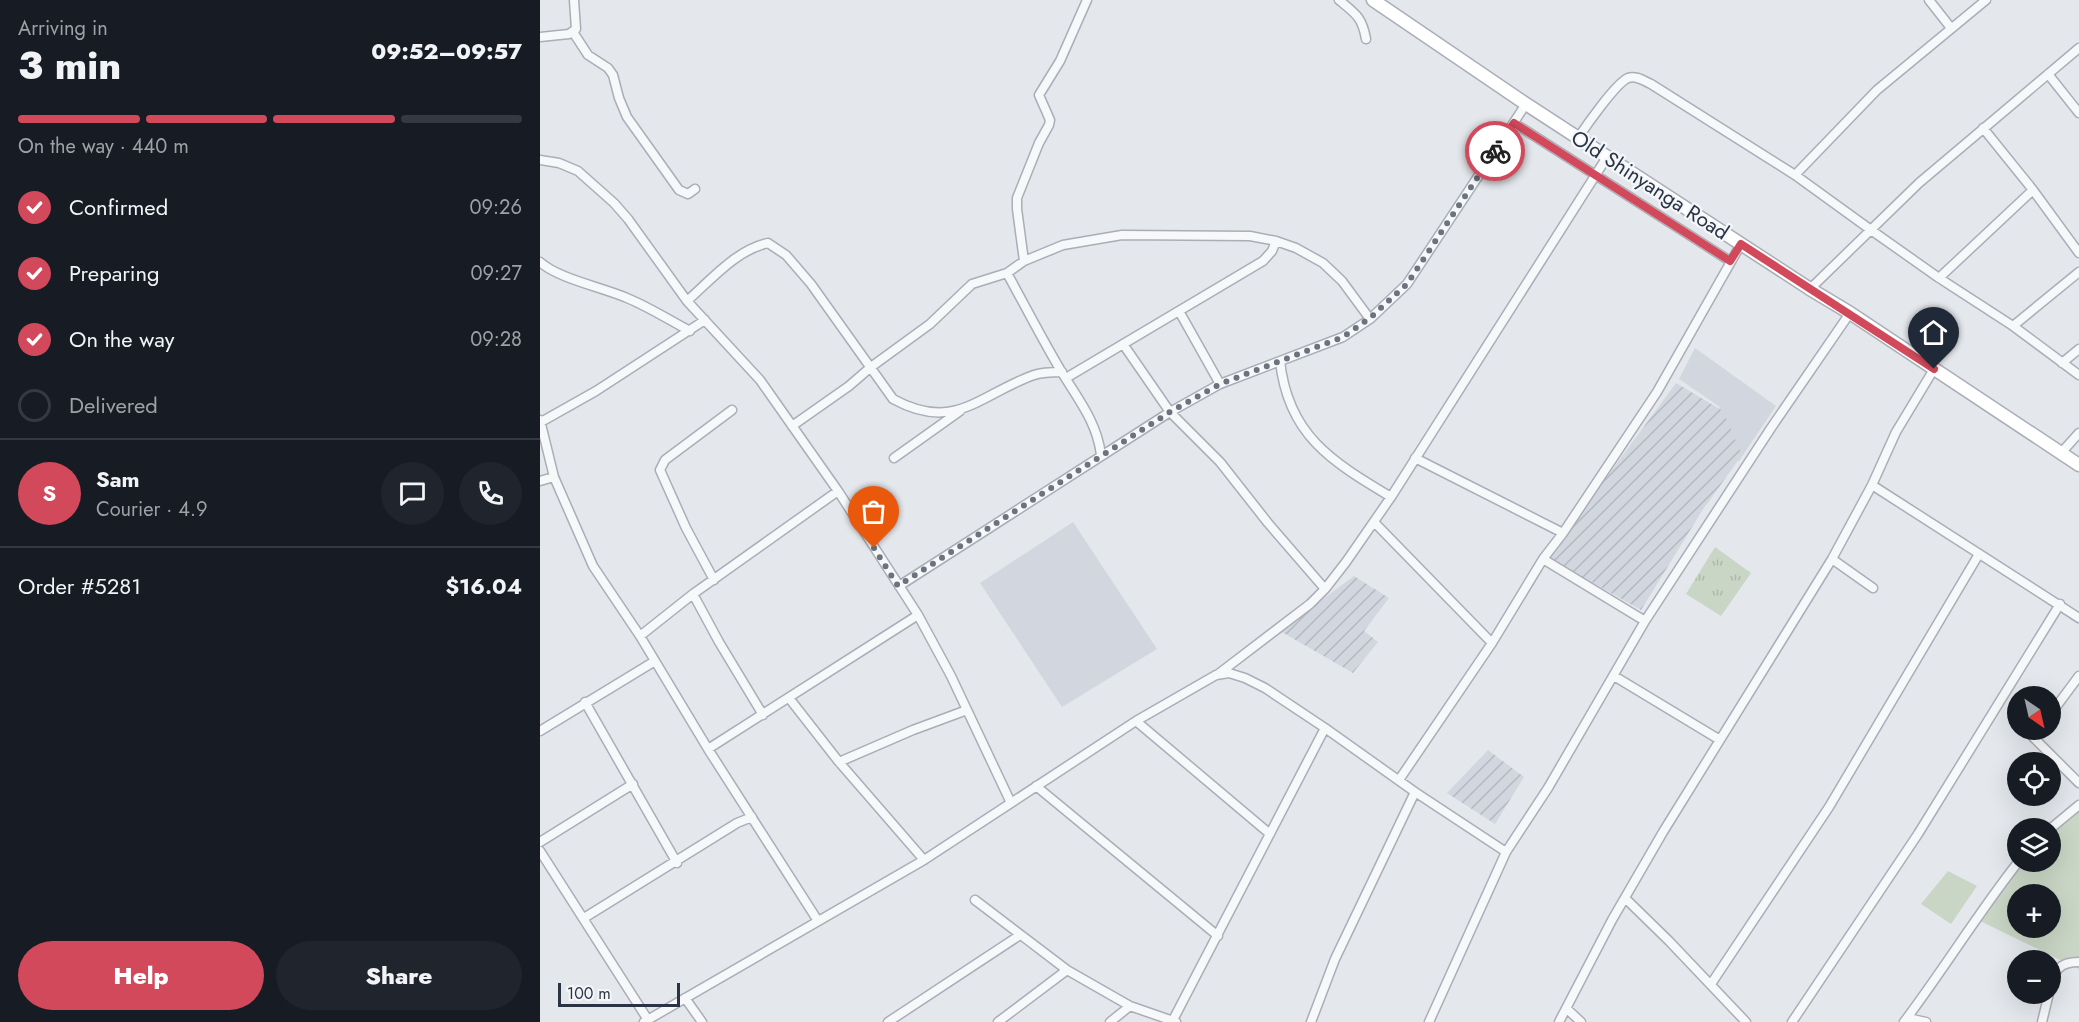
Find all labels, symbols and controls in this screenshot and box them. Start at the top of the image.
text: Arriving in [18,14,108,43]
text: 09:52–09:57 [371,35,522,67]
text: 3 min [18,37,121,94]
courier [1465,121,1525,181]
street label: Old Shinyanga Road [1565,123,1735,247]
text: On the way · 440 m [18,132,189,161]
icon: bike [1479,135,1512,168]
icon: check [18,191,51,224]
text: Confirmed [69,191,168,223]
text: 09:26 [470,193,522,222]
icon: check [18,257,51,290]
text: Preparing [69,257,160,289]
text: 09:27 [471,259,522,288]
pin [1908,307,1959,369]
icon: home [1917,316,1950,349]
icon: check [18,323,51,356]
text: On the way [69,323,174,355]
text: 09:28 [470,325,522,354]
text: Delivered [69,389,158,421]
button: chat [381,462,444,525]
button: phone [459,462,522,525]
text: Sam [96,463,140,495]
text: S [43,477,56,509]
pin [848,486,899,548]
text: Courier · 4.9 [96,495,208,524]
icon: bag [857,495,890,528]
text: Order #5281 [18,570,141,602]
text: $16.04 [445,570,522,602]
north arrow [2007,686,2061,740]
map controls [2007,686,2061,1004]
button: locate [2007,752,2061,806]
button: layers [2007,818,2061,872]
button: + [2007,884,2061,938]
button: Help [18,941,264,1010]
button: Share [276,941,522,1010]
button: − [2007,950,2061,1004]
scale bar [558,980,680,1008]
text: 100 m [567,982,611,1005]

